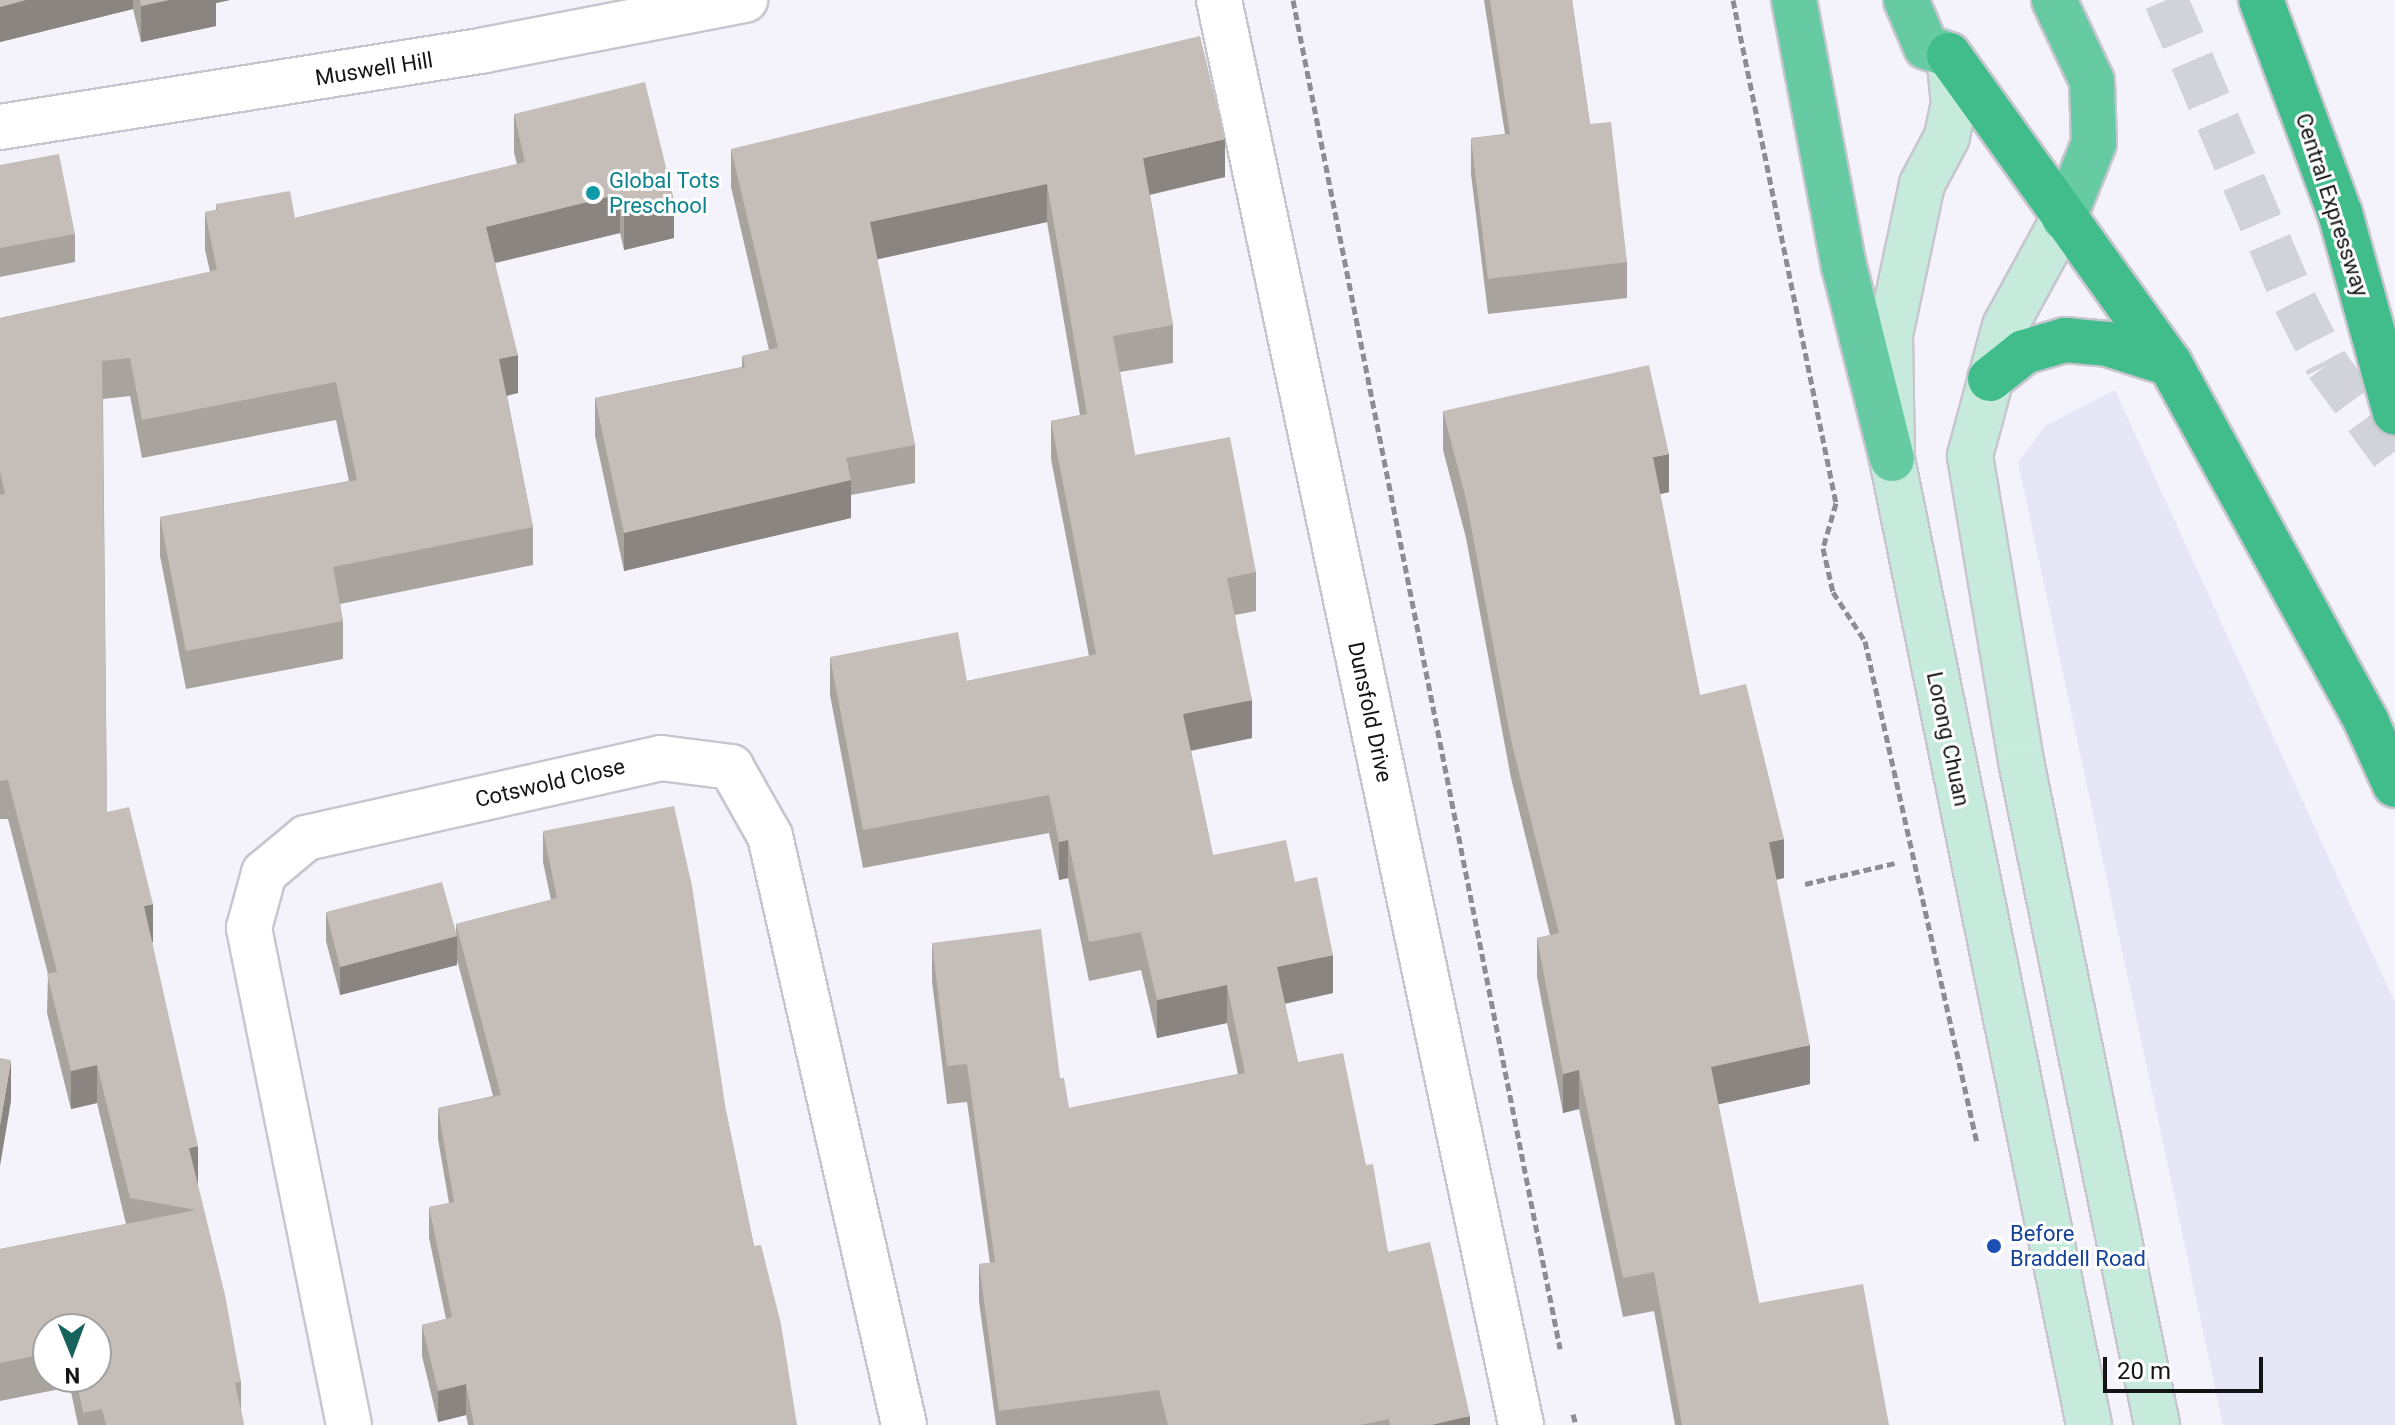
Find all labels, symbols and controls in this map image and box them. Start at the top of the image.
street label: Muswell Hill [313,47,435,91]
street label: Central Expressway [2290,110,2374,300]
place label: Global Tots Preschool [609,167,720,218]
marker: Global Tots Preschool [584,184,602,202]
street label: Dunsfold Drive [1342,639,1398,785]
street label: Lorong Chuan [1921,669,1975,809]
street label: Cotswold Close [473,753,627,813]
place label: Before Braddell Road [2010,1220,2146,1272]
marker: Before Braddell Road [1985,1237,2003,1255]
north arrow [32,1313,112,1393]
scale bar [2107,1341,2267,1391]
text: 20 m [2117,1357,2171,1385]
text: N [64,1363,80,1388]

